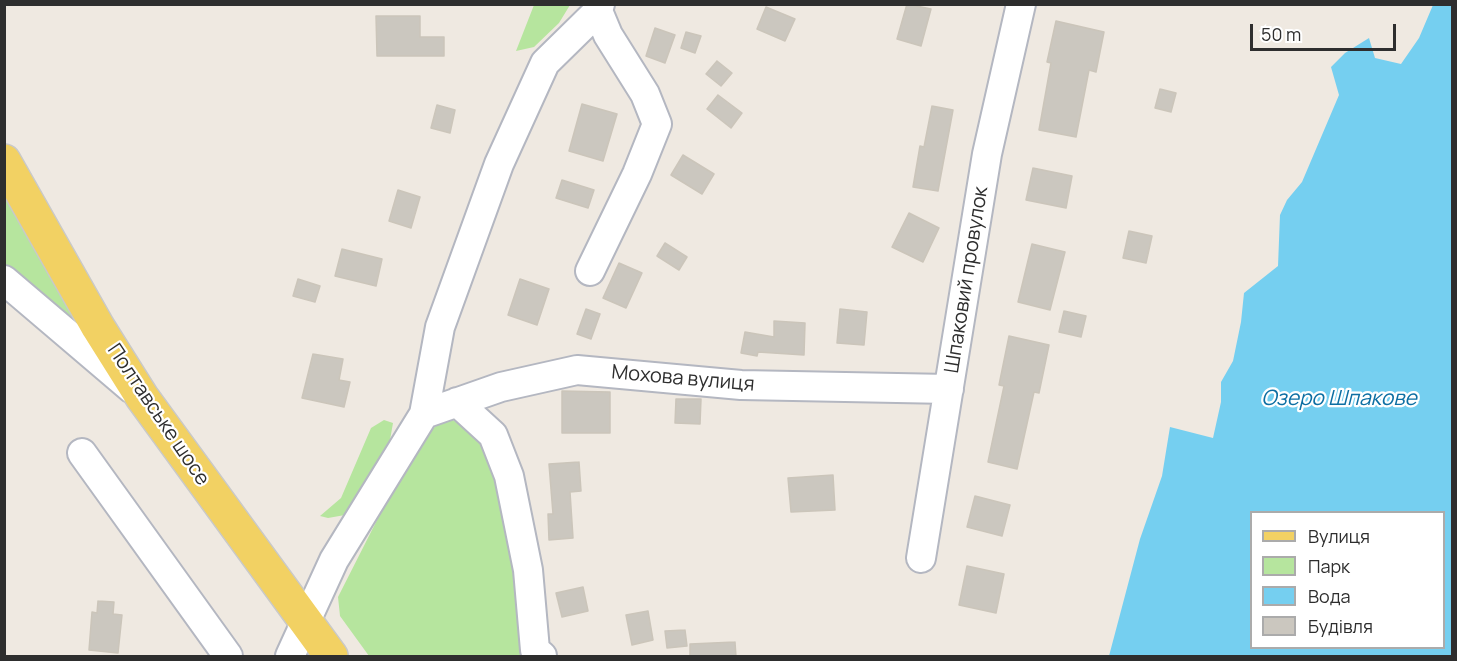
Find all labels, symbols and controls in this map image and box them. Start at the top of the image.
scale bar [1253,12,1398,50]
text: 50 m [1261,22,1301,46]
street label: Шпаковий провулок [940,185,994,375]
street label: Полтавське шосе [102,340,214,490]
street label: Мохова вулиця [611,361,755,397]
water label: Озеро Шпакове [1261,386,1417,412]
legend [1250,511,1445,649]
text: Вулиця [1308,524,1370,548]
text: Парк [1308,554,1350,578]
text: Вода [1308,584,1350,608]
text: Будівля [1308,614,1373,638]

